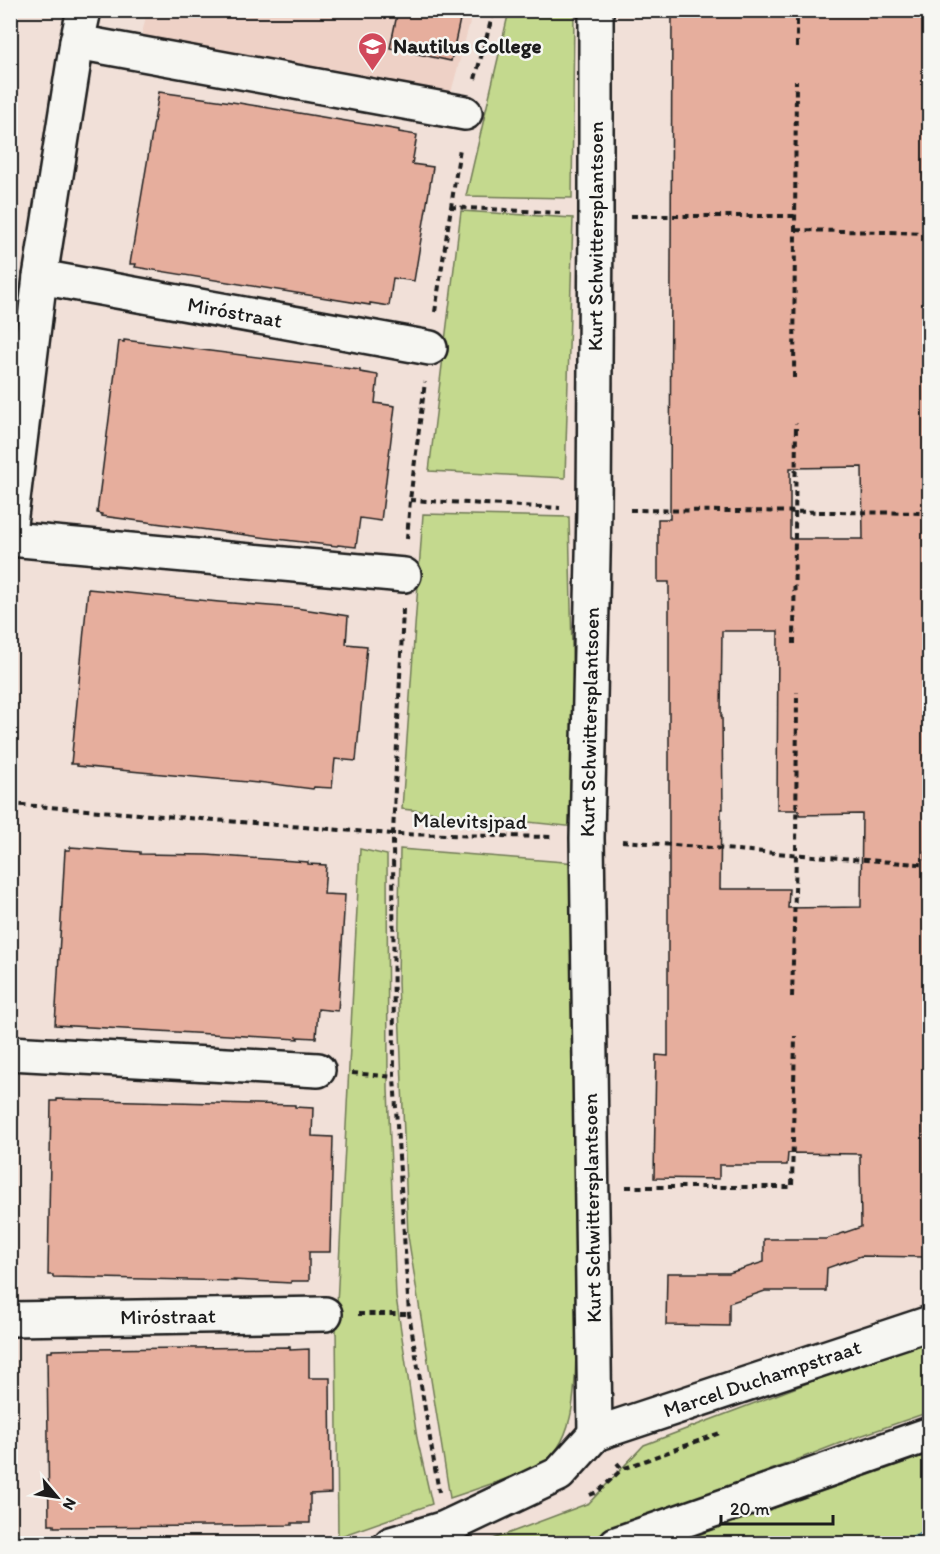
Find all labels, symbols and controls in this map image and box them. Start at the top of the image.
school or university icon: Nautilus College [356,30,388,72]
place label: Nautilus College [393,33,542,59]
street label: Kurt Schwittersplantsoen [582,121,608,351]
street label: Miróstraat [186,291,284,333]
street label: Kurt Schwittersplantsoen [574,607,604,837]
street label: Malevitsjpad [413,807,528,834]
street label: Kurt Schwittersplantsoen [577,1093,606,1323]
street label: Miróstraat [120,1303,216,1329]
street label: Marcel Duchampstraat [660,1334,864,1423]
north arrow [27,1467,87,1527]
scale bar [721,1488,834,1526]
text: N [59,1495,81,1513]
text: 20 m [730,1498,770,1520]

